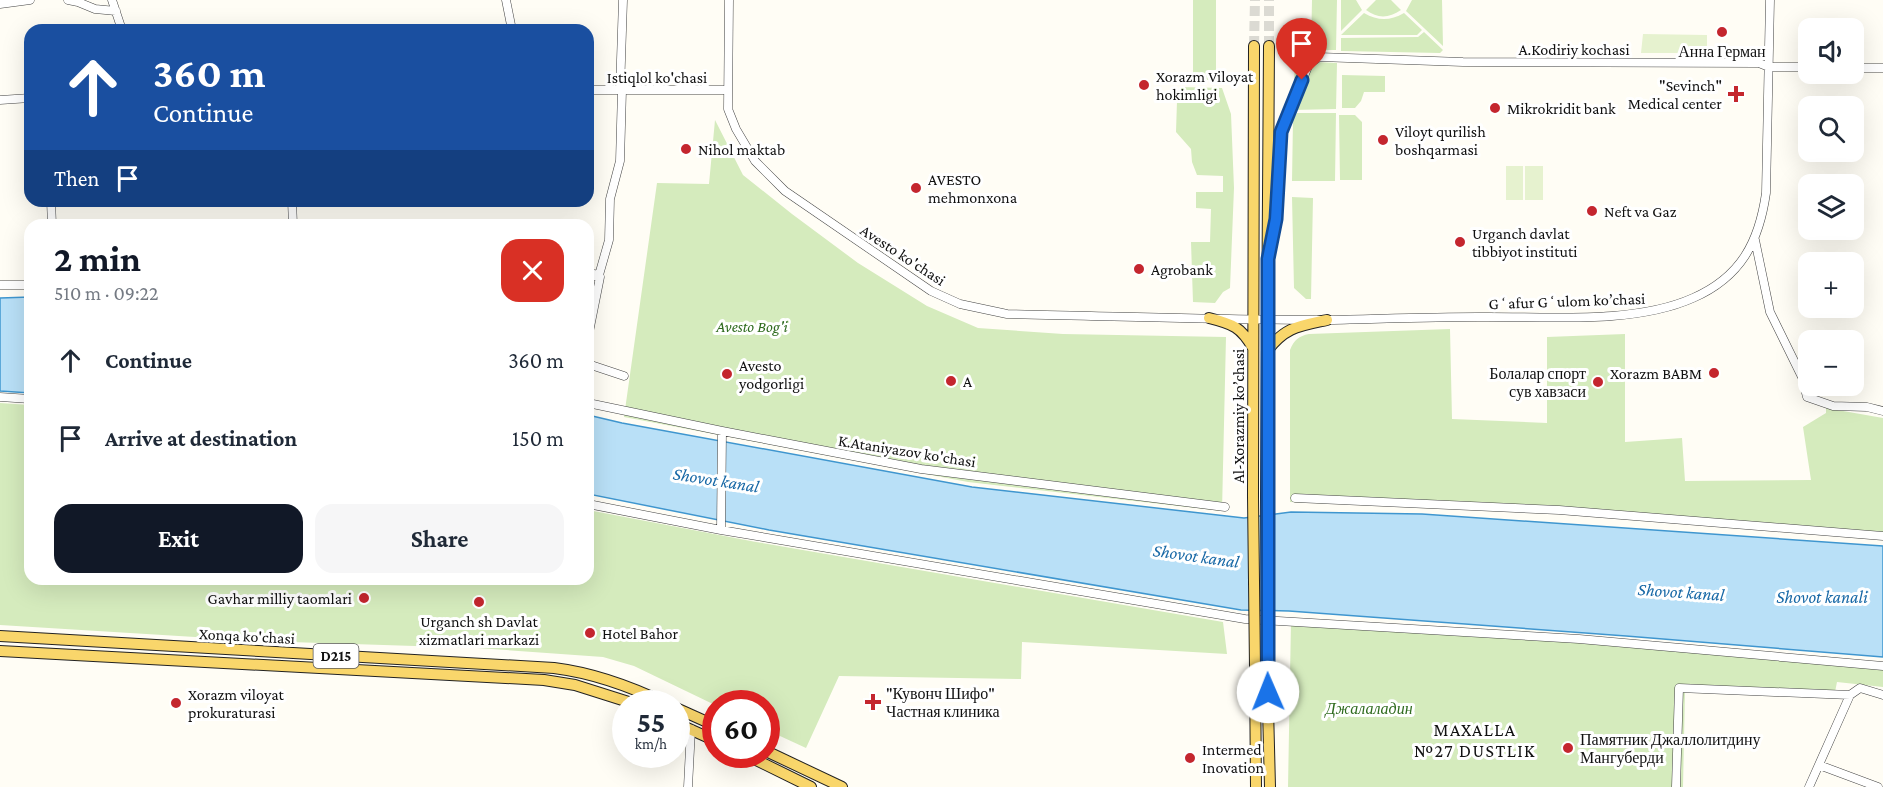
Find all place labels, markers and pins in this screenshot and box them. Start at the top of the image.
pin [1276,18,1327,80]
marker: Анна Герман [1715,25,1729,39]
place label: Анна Герман [1678,43,1766,61]
place label: Xorazm Viloyat hokimligi [1156,68,1254,104]
place label: "Sevinch" Medical center [1628,77,1722,112]
marker: Xorazm Viloyat hokimligi [1137,78,1151,92]
marker: "Sevinch" Medical center [1727,85,1745,103]
place label: Mikrokridit bank [1507,100,1616,117]
marker: Mikrokridit bank [1488,101,1502,115]
place label: Viloyt qurilish boshqarmasi [1395,123,1486,159]
marker: Viloyt qurilish boshqarmasi [1376,133,1390,147]
place label: Nihol maktab [698,141,785,158]
marker: Nihol maktab [679,142,693,156]
place label: AVESTO mehmonxona [928,171,1018,206]
marker: AVESTO mehmonxona [909,181,923,195]
place label: Neft va Gaz [1604,203,1677,220]
marker: Neft va Gaz [1585,204,1599,218]
place label: Urganch davlat tibbiyot instituti [1472,225,1577,261]
marker: Urganch davlat tibbiyot instituti [1453,235,1467,249]
place label: Agrobank [1151,261,1213,279]
marker: Agrobank [1132,262,1146,276]
place label: Avesto yodgorligi [738,357,804,393]
place label: Болалар спорт сув хавзаси [1489,365,1586,401]
place label: Xorazm BABM [1610,365,1702,382]
marker: Xorazm BABM [1707,366,1721,380]
marker: Avesto yodgorligi [720,367,734,381]
place label: A [963,373,973,390]
marker: A [944,374,958,388]
marker: Болалар спорт сув хавзаси [1591,375,1605,389]
place label: Gavhar milliy taomlari [208,590,352,608]
marker: Gavhar milliy taomlari [357,591,371,605]
marker: Urganch sh Davlat xizmatlari markazi [472,595,486,609]
place label: Urganch sh Davlat xizmatlari markazi [419,613,539,648]
place label: Hotel Bahor [602,625,679,642]
marker: Hotel Bahor [583,626,597,640]
place label: "Кувонч Шифо" Частная клиника [886,685,1000,720]
place label: Xorazm viloyat prokuraturasi [188,686,285,722]
marker: "Кувонч Шифо" Частная клиника [864,693,882,711]
marker: Xorazm viloyat prokuraturasi [169,696,183,710]
place label: Памятник Джаллолитдину Мангуберди [1580,731,1761,767]
place label: Intermed Inovation [1202,741,1264,776]
marker: Памятник Джаллолитдину Мангуберди [1561,741,1575,755]
marker: Intermed Inovation [1183,751,1197,765]

